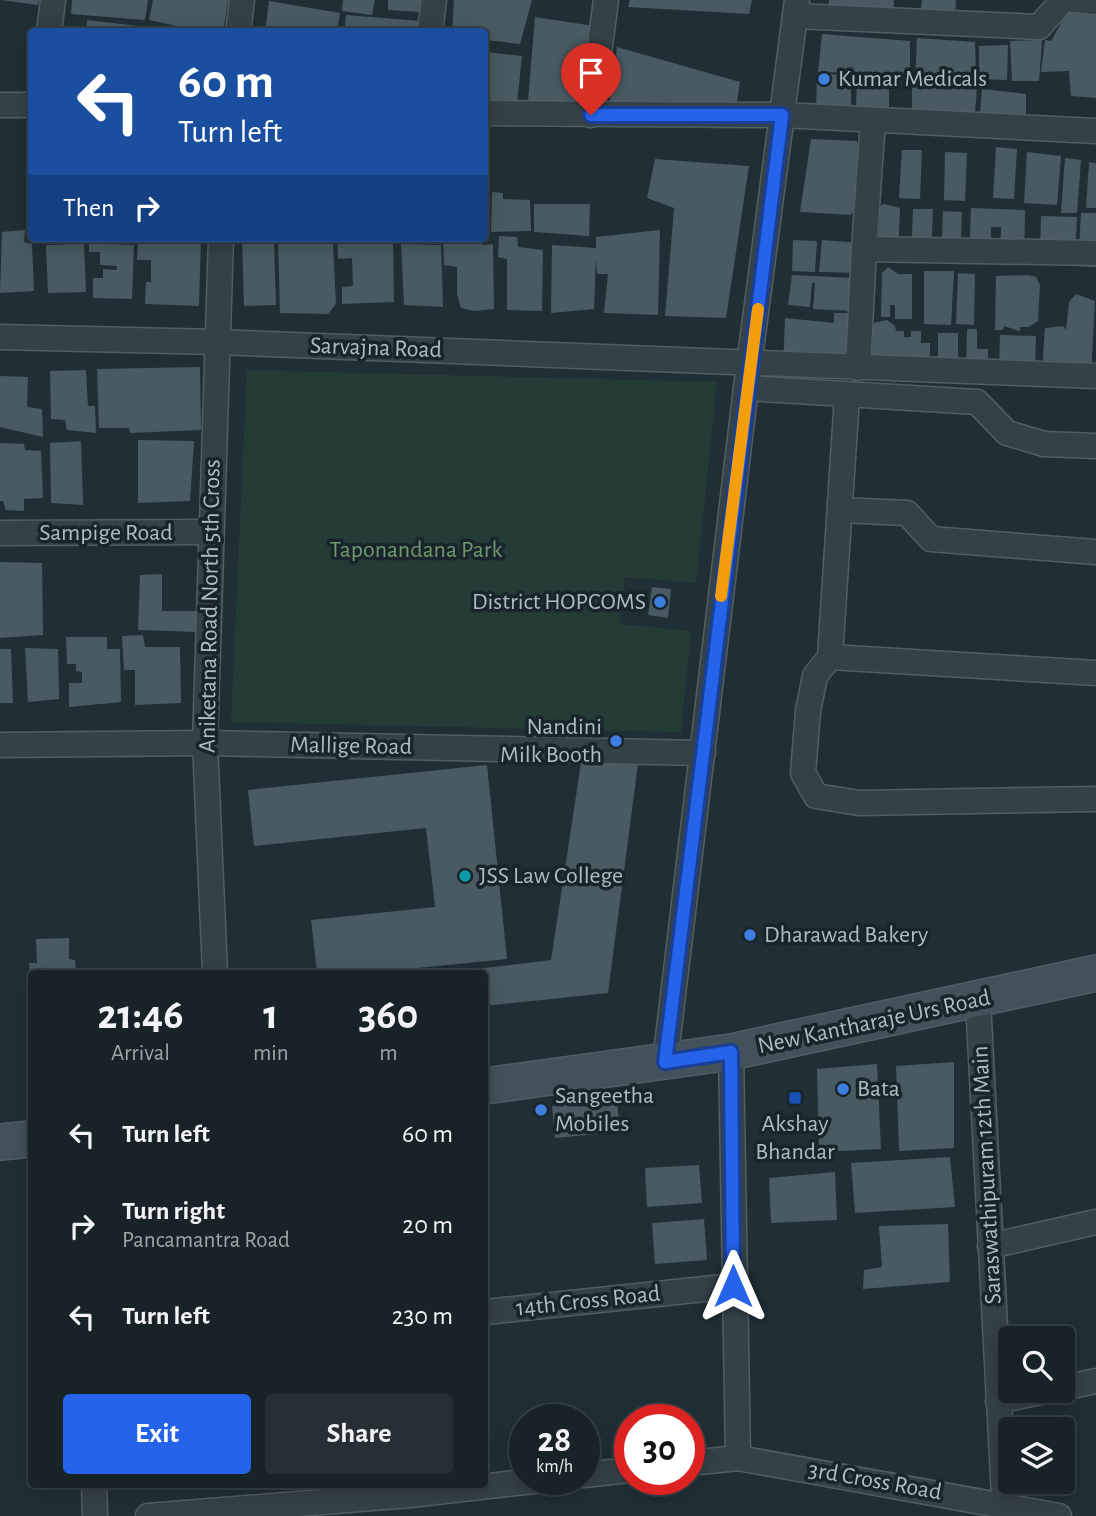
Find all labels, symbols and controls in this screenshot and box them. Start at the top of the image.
pin [561,43,621,115]
icon: arrive [572,54,610,92]
icon: left [63,56,154,147]
text: 60 m [178,58,274,107]
place label: Kumar Medicals [838,67,987,91]
marker: Kumar Medicals [816,71,832,87]
text: Turn left [178,116,282,148]
icon: right [128,189,166,227]
text: Then [63,195,114,221]
street label: Sarvajna Road [310,334,442,362]
street label: Aniketana Road North 5th Cross [195,459,225,753]
street label: Sampige Road [39,521,173,545]
park label: Taponandana Park [330,538,502,562]
place label: District HOPCOMS [472,590,646,614]
marker: District HOPCOMS [652,594,668,610]
place label: Nandini Milk Booth [500,715,602,767]
street label: Mallige Road [290,733,412,759]
marker: Nandini Milk Booth [608,733,624,749]
place label: JSS Law College [479,864,623,888]
marker: JSS Law College [457,868,473,884]
place label: Dharawad Bakery [764,923,928,947]
marker: Dharawad Bakery [742,927,758,943]
street label: New Kantharaje Urs Road [756,986,992,1058]
text: 21:46 [97,994,183,1036]
text: 1 [263,994,278,1036]
text: 360 [358,994,419,1036]
text: Arrival [111,1042,170,1065]
text: min [253,1042,289,1065]
text: m [379,1042,398,1065]
street label: Saraswathipuram 12th Main [968,1045,1006,1305]
place label: Bata [857,1077,900,1101]
marker: Bata [835,1081,851,1097]
place label: Sangeetha Mobiles [555,1084,654,1136]
marker: Akshay Bhandar [787,1090,803,1106]
marker: Sangeetha Mobiles [533,1102,549,1118]
place label: Akshay Bhandar [755,1112,835,1164]
icon: left [63,1116,101,1154]
text: Turn left [122,1121,210,1147]
text: 60 m [402,1121,453,1147]
text: Turn right [122,1198,225,1224]
icon: right [63,1207,101,1245]
text: 20 m [402,1212,453,1238]
text: Pancamantra Road [122,1229,290,1252]
position arrow [696,1249,770,1323]
street label: 14th Cross Road [515,1281,661,1321]
icon: left [63,1298,101,1336]
text: Turn left [122,1303,210,1329]
text: 230 m [392,1303,453,1329]
map controls [998,1326,1075,1494]
button: search [998,1326,1075,1403]
button: Exit [63,1394,251,1474]
button: Share [265,1394,453,1474]
speed limit sign: 30 [614,1404,705,1495]
button: layers [998,1417,1075,1494]
text: 28 [538,1423,571,1458]
street label: 3rd Cross Road [806,1457,944,1505]
text: km/h [536,1458,573,1476]

